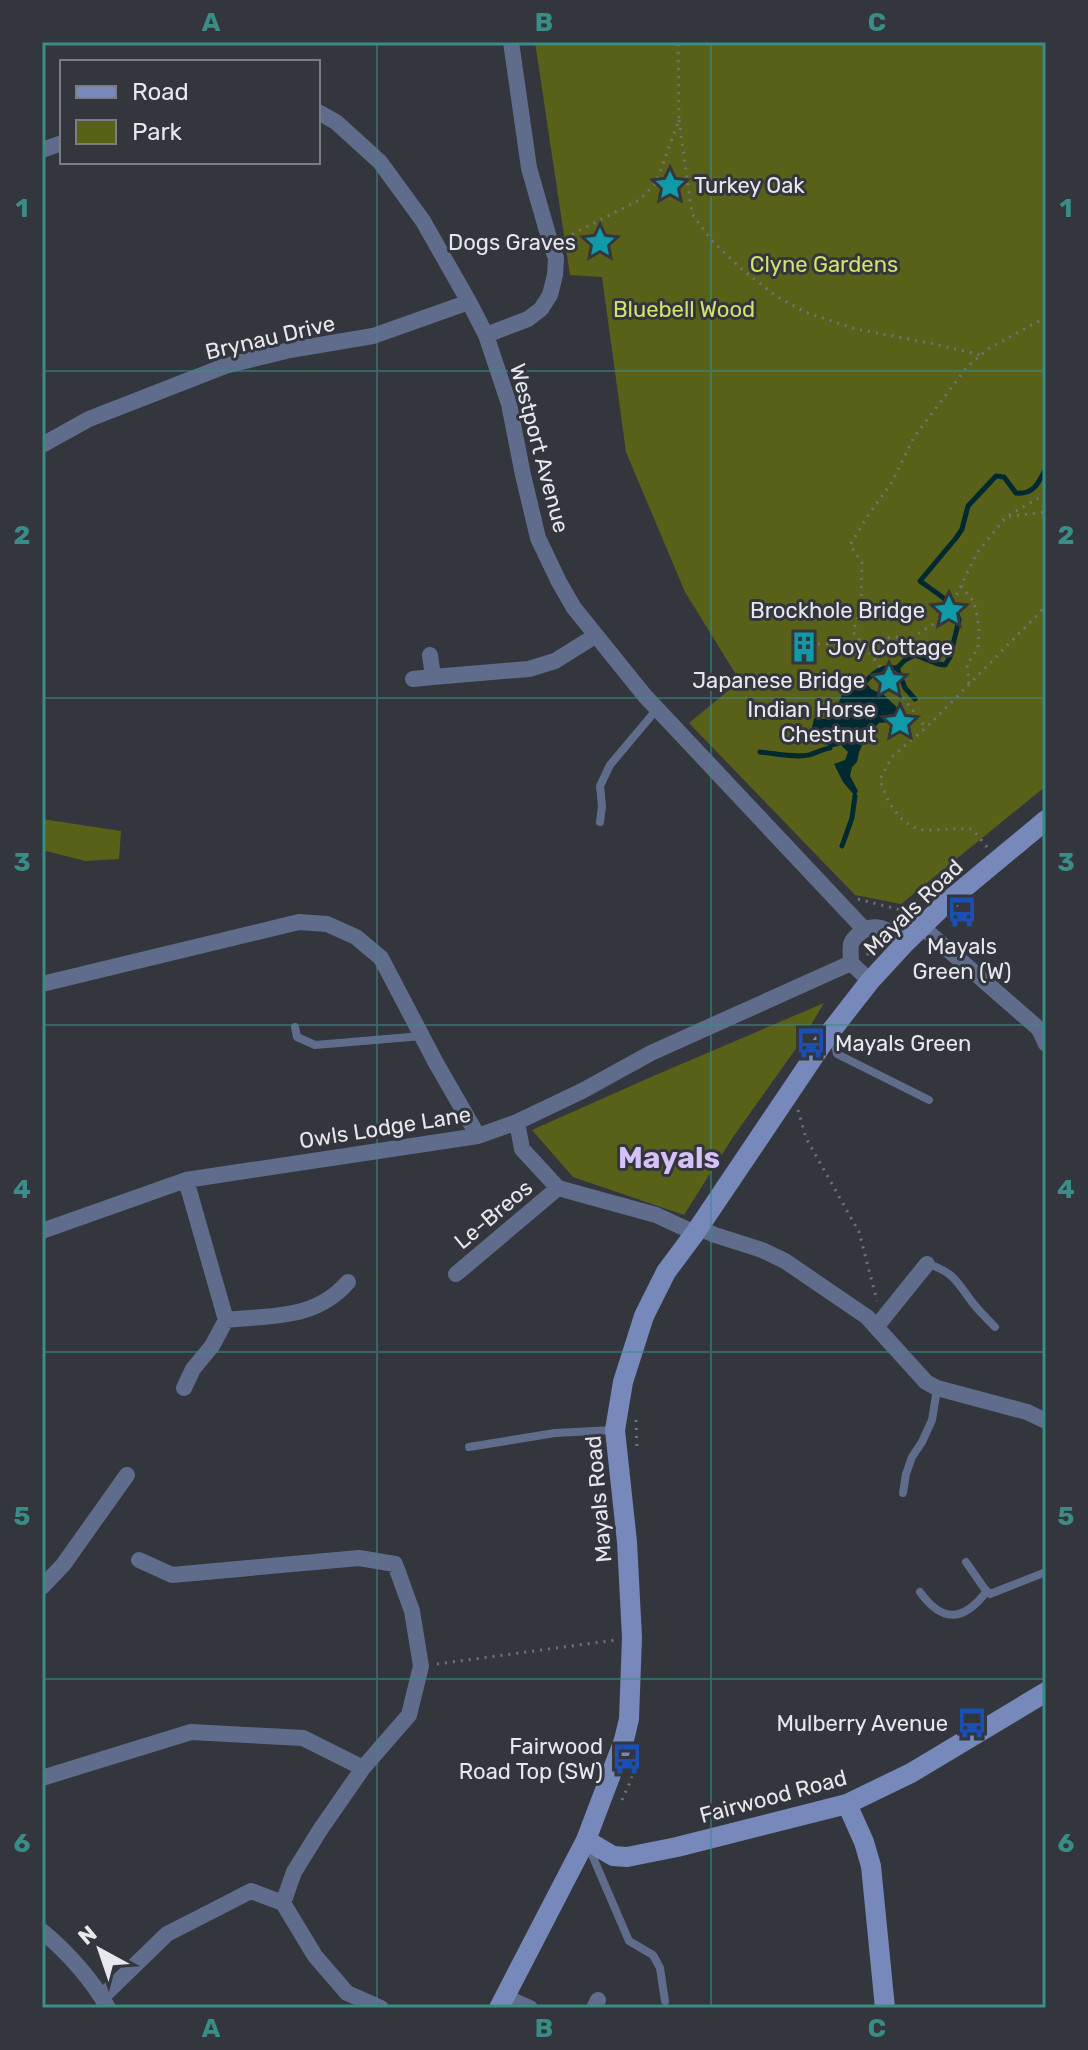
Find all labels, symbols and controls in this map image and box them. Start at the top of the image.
text: A [202,7,221,38]
text: B [535,7,553,38]
text: C [868,7,886,38]
legend [60,60,320,164]
text: Road [132,78,189,106]
text: Park [132,118,183,146]
place icon: Turkey Oak [653,168,687,202]
place label: Turkey Oak [694,172,805,199]
text: 1 [16,193,28,224]
text: 1 [1060,193,1072,224]
place icon: Dogs Graves [583,225,617,259]
place label: Dogs Graves [448,229,576,256]
park label: Clyne Gardens [750,251,898,278]
park label: Bluebell Wood [613,296,755,323]
street label: Brynau Drive [203,309,338,366]
street label: Westport Avenue [504,361,575,536]
text: 2 [14,520,30,551]
text: 2 [1058,520,1074,551]
place icon: Brockhole Bridge [932,593,966,627]
place label: Brockhole Bridge [750,597,925,624]
building icon: Joy Cottage [787,630,821,664]
place label: Joy Cottage [828,634,953,661]
place icon: Japanese Bridge [872,663,906,697]
place label: Japanese Bridge [692,667,865,694]
place label: Indian Horse Chestnut [747,696,876,748]
place icon: Indian Horse Chestnut [883,705,917,739]
text: 3 [13,847,31,878]
text: 3 [1057,847,1075,878]
street label: Mayals Road [858,853,969,961]
bus stop icon: Mayals Green (W) [945,895,979,929]
place label: Mayals Green (W) [912,933,1012,985]
bus stop icon: Mayals Green [794,1026,828,1060]
place label: Mayals Green [835,1030,971,1057]
street label: Owls Lodge Lane [297,1101,473,1154]
district label: Mayals [618,1140,720,1176]
text: 4 [13,1174,31,1205]
street label: Le-Breos [449,1174,538,1255]
text: 4 [1057,1174,1075,1205]
street label: Mayals Road [580,1434,617,1564]
text: 5 [14,1501,30,1532]
text: 5 [1058,1501,1074,1532]
bus stop icon: Mulberry Avenue [955,1706,989,1740]
place label: Mulberry Avenue [776,1710,948,1737]
place label: Fairwood Road Top (SW) [459,1733,603,1785]
bus stop icon: Fairwood Road Top (SW) [610,1742,644,1776]
street label: Fairwood Road [697,1764,850,1829]
text: 6 [14,1828,31,1859]
text: 6 [1058,1828,1075,1859]
north arrow [60,1910,140,1990]
text: N [73,1920,102,1950]
text: A [202,2013,221,2044]
text: B [535,2013,553,2044]
text: C [868,2013,886,2044]

